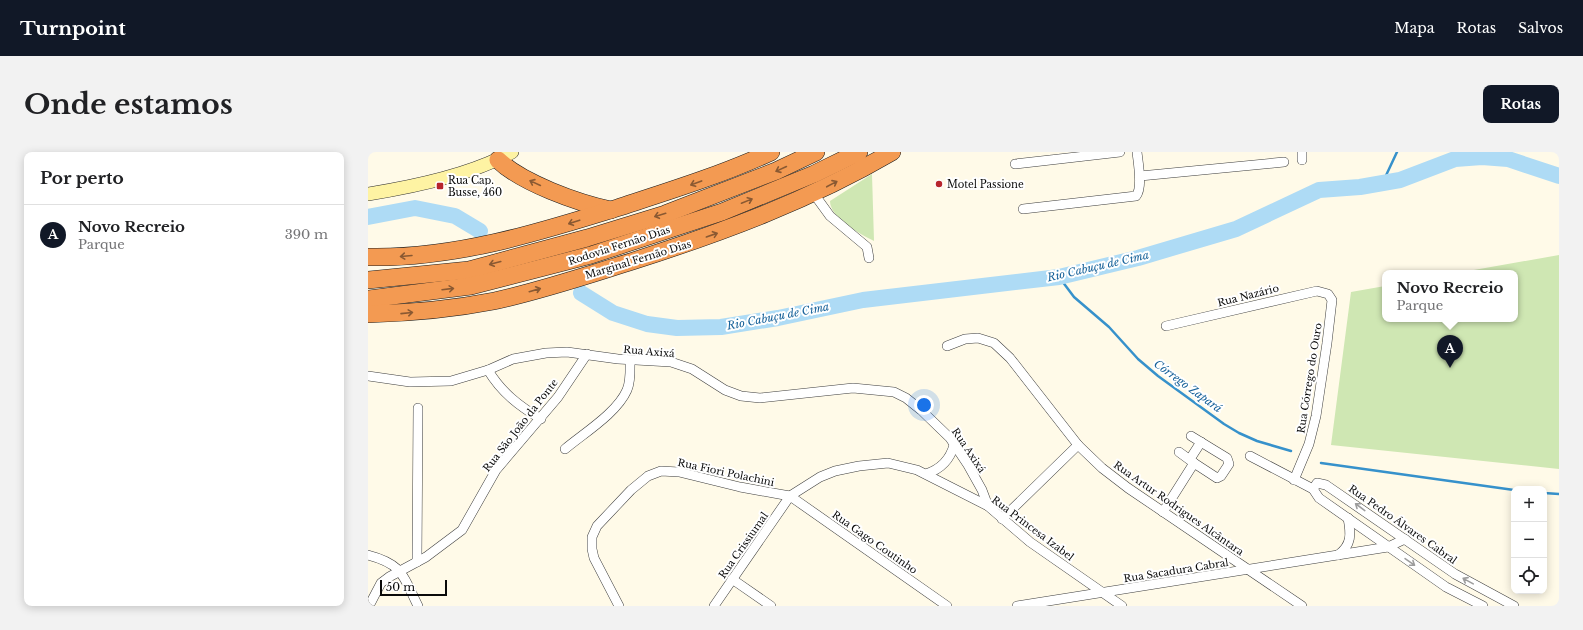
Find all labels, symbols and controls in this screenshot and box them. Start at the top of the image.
text: Turnpoint [20,17,126,40]
text: Mapa [1394,19,1435,37]
text: Rotas [1457,19,1496,37]
text: Salvos [1518,19,1563,37]
button: Rotas [1483,85,1559,123]
text: Onde estamos [24,87,233,122]
one-way arrow [776,166,788,173]
text: Por perto [40,168,124,189]
place label: Rua Cap. Busse, 460 [448,174,502,199]
place label: Motel Passione [947,178,1024,191]
one-way arrow [530,179,542,186]
one-way arrow [691,179,703,187]
marker: Motel Passione [934,179,944,189]
one-way arrow [826,180,838,188]
marker: Rua Cap. Busse, 460 [435,181,445,191]
one-way arrow [741,197,753,205]
one-way arrow [654,212,666,220]
text: Novo Recreio [78,217,185,236]
one-way arrow [568,219,581,226]
street label: Rodovia Fernão Dias [567,223,672,268]
text: A [48,226,58,243]
text: 390 m [285,226,328,243]
one-way arrow [706,231,718,239]
text: Parque [78,236,125,253]
street label: Marginal Fernão Dias [584,237,693,282]
water label: Rio Cabuçu de Cima [1045,247,1150,285]
one-way arrow [400,252,413,259]
one-way arrow [488,260,501,267]
popup [1382,270,1518,322]
text: Novo Recreio [1397,278,1504,297]
street label: Rua Nazário [1216,281,1281,309]
one-way arrow [441,285,454,293]
one-way arrow [528,286,541,293]
text: Parque [1397,297,1443,314]
water label: Rio Cabuçu de Cima [725,299,830,333]
one-way arrow [400,309,413,316]
street label: Rua Córrego do Ouro [1294,322,1325,434]
pin: A [1437,335,1463,368]
street label: Rua Axixá [623,343,676,360]
water label: Córrego Zapará [1151,357,1225,415]
street label: Rua São João da Ponte [480,376,561,474]
your location [914,395,934,415]
street label: Rua Axixá [949,425,989,476]
street label: Rua Fiori Polachini [676,456,776,489]
street label: Rua Artur Rodrigues Alcântara [1111,458,1247,559]
street label: Rua Pedro Álvares Cabral [1346,481,1460,567]
map controls [1511,486,1547,594]
button: + [1511,486,1547,522]
street label: Rua Princesa Izabel [989,493,1076,564]
one-way arrow [1355,503,1366,512]
street label: Rua Gago Coutinho [830,508,920,577]
street label: Rua Crissiumal [716,510,771,581]
button: − [1511,522,1547,558]
street label: Rua Sacadura Cabral [1123,556,1229,585]
one-way arrow [1404,558,1415,566]
button: locate [1511,558,1547,594]
one-way arrow [1462,576,1474,584]
scale bar [380,578,447,597]
text: 50 m [386,580,415,594]

